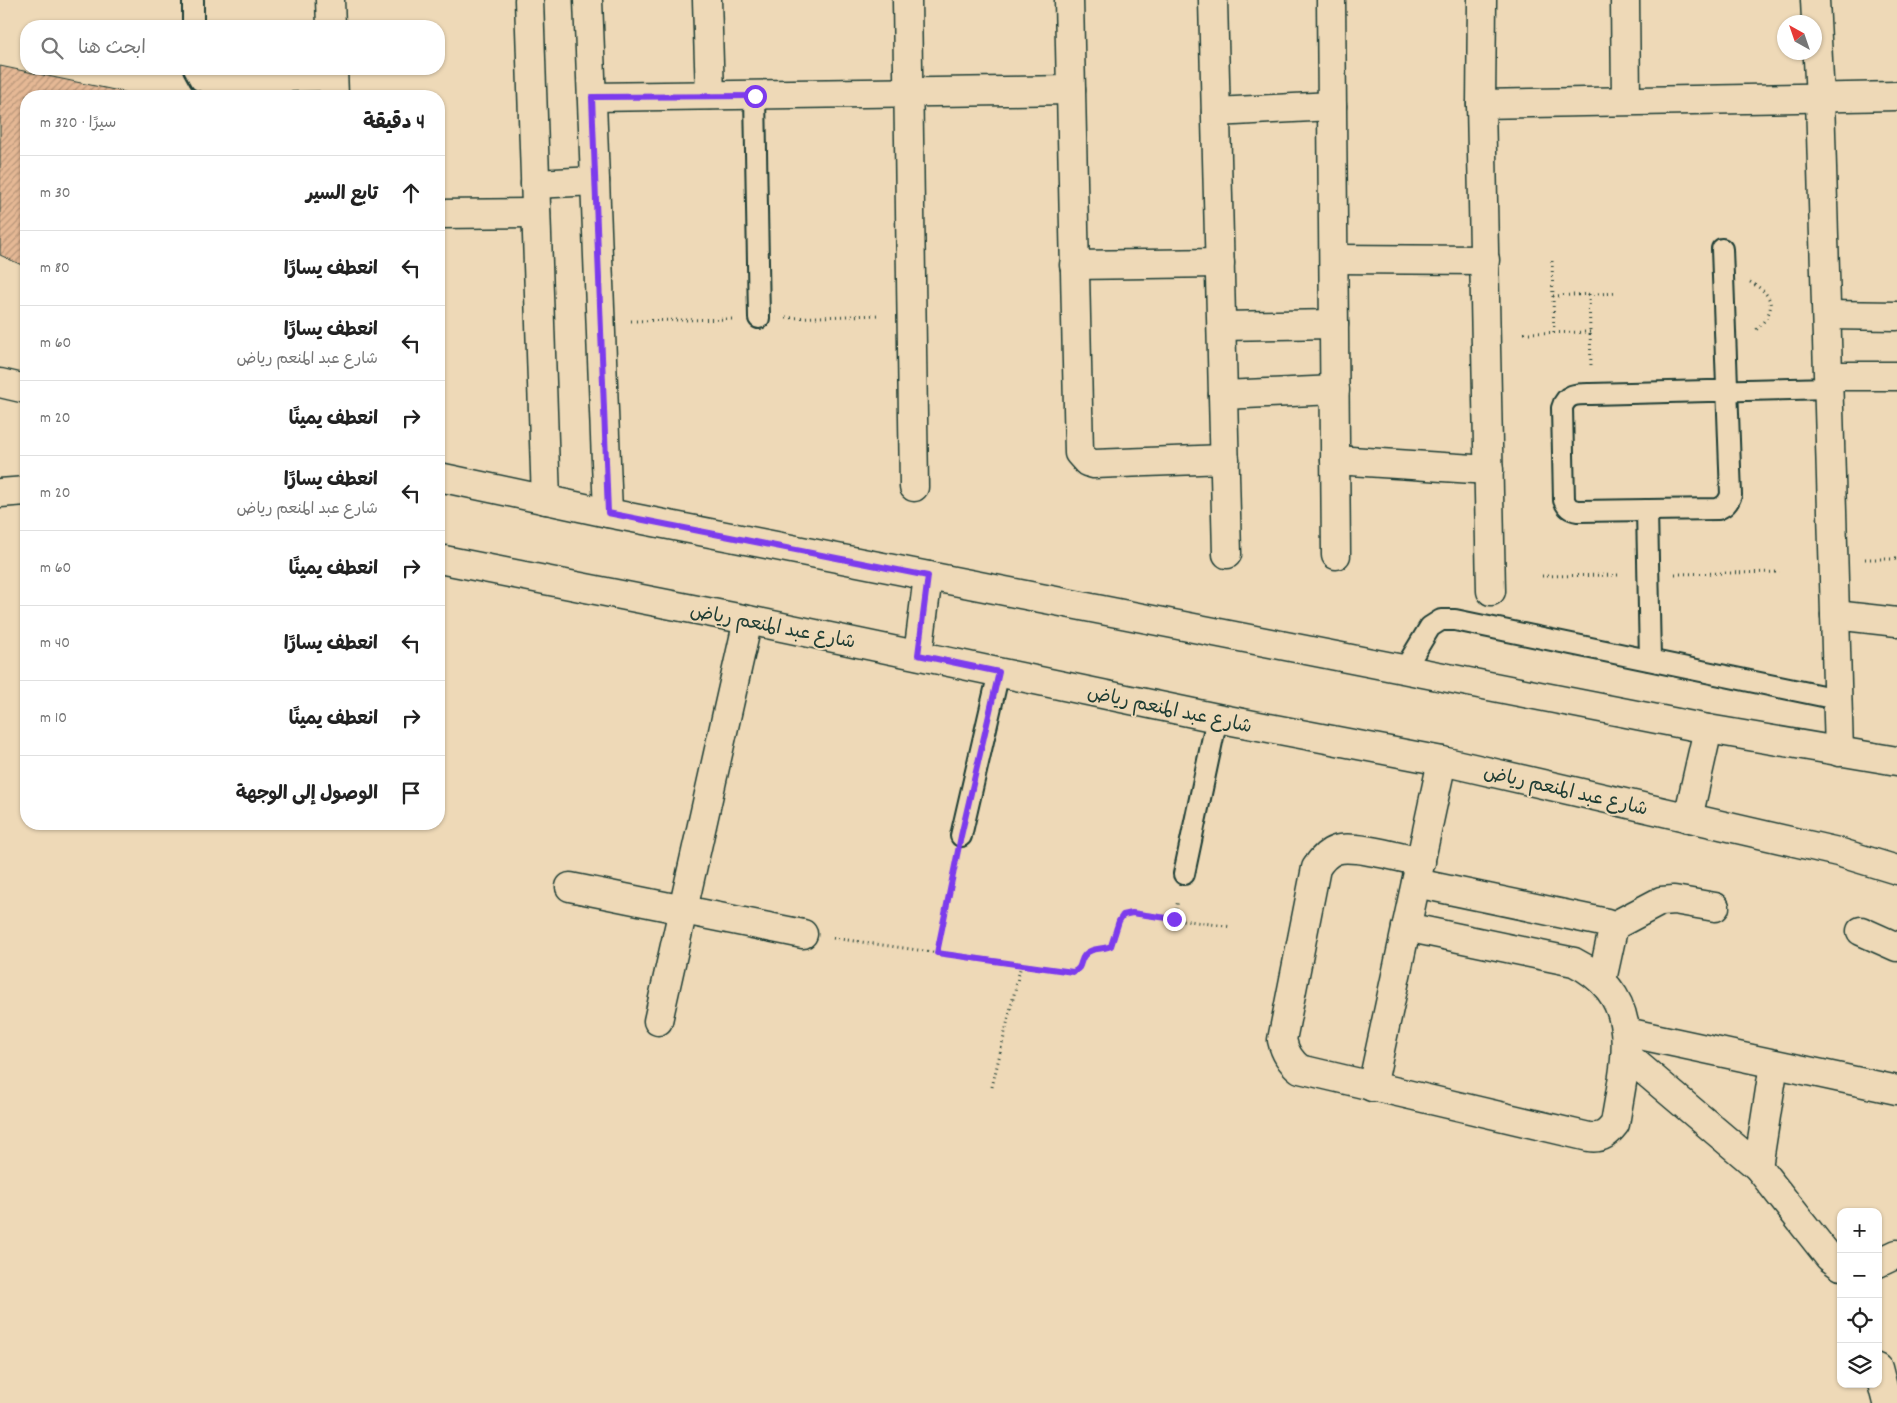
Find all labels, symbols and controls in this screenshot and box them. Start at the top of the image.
north arrow [1777,15,1822,60]
search box [20,20,445,75]
icon: search [38,34,66,62]
text: ابحث هنا [78,36,146,63]
route start [744,85,767,108]
text: 4 دقيقة [363,109,425,139]
text: سيرًا · 320 m [40,112,116,135]
icon: ahead [397,179,425,207]
text: 30 m [40,182,71,205]
text: تابع السير [306,182,378,209]
icon: left [397,254,425,282]
text: 80 m [40,257,70,280]
text: انعطف يسارًا [284,257,378,284]
text: انعطف يسارًا [284,318,378,345]
icon: left [397,329,425,357]
text: 60 m [40,332,71,355]
text: شارع عبد المنعم رياض [237,348,378,371]
icon: right [397,404,425,432]
text: 20 m [40,407,70,430]
text: انعطف يمينًا [289,407,378,434]
text: انعطف يسارًا [284,468,378,495]
icon: left [397,479,425,507]
text: 20 m [40,482,70,505]
text: شارع عبد المنعم رياض [237,498,378,521]
icon: right [397,554,425,582]
text: 60 m [40,557,71,580]
text: انعطف يمينًا [289,557,378,584]
street label: شارع عبد المنعم رياض [687,599,857,658]
icon: left [397,629,425,657]
text: 40 m [40,632,70,655]
text: انعطف يسارًا [284,632,378,659]
street label: شارع عبد المنعم رياض [1084,681,1254,742]
icon: right [397,704,425,732]
text: 10 m [40,707,67,730]
text: انعطف يمينًا [289,707,378,734]
street label: شارع عبد المنعم رياض [1480,760,1650,824]
icon: arrive [397,779,425,807]
text: الوصول إلى الوجهة [236,782,378,809]
route end [1163,908,1186,931]
map controls [1837,1208,1882,1388]
button: + [1837,1208,1882,1253]
button: − [1837,1253,1882,1298]
button: locate [1837,1298,1882,1343]
button: layers [1837,1343,1882,1388]

